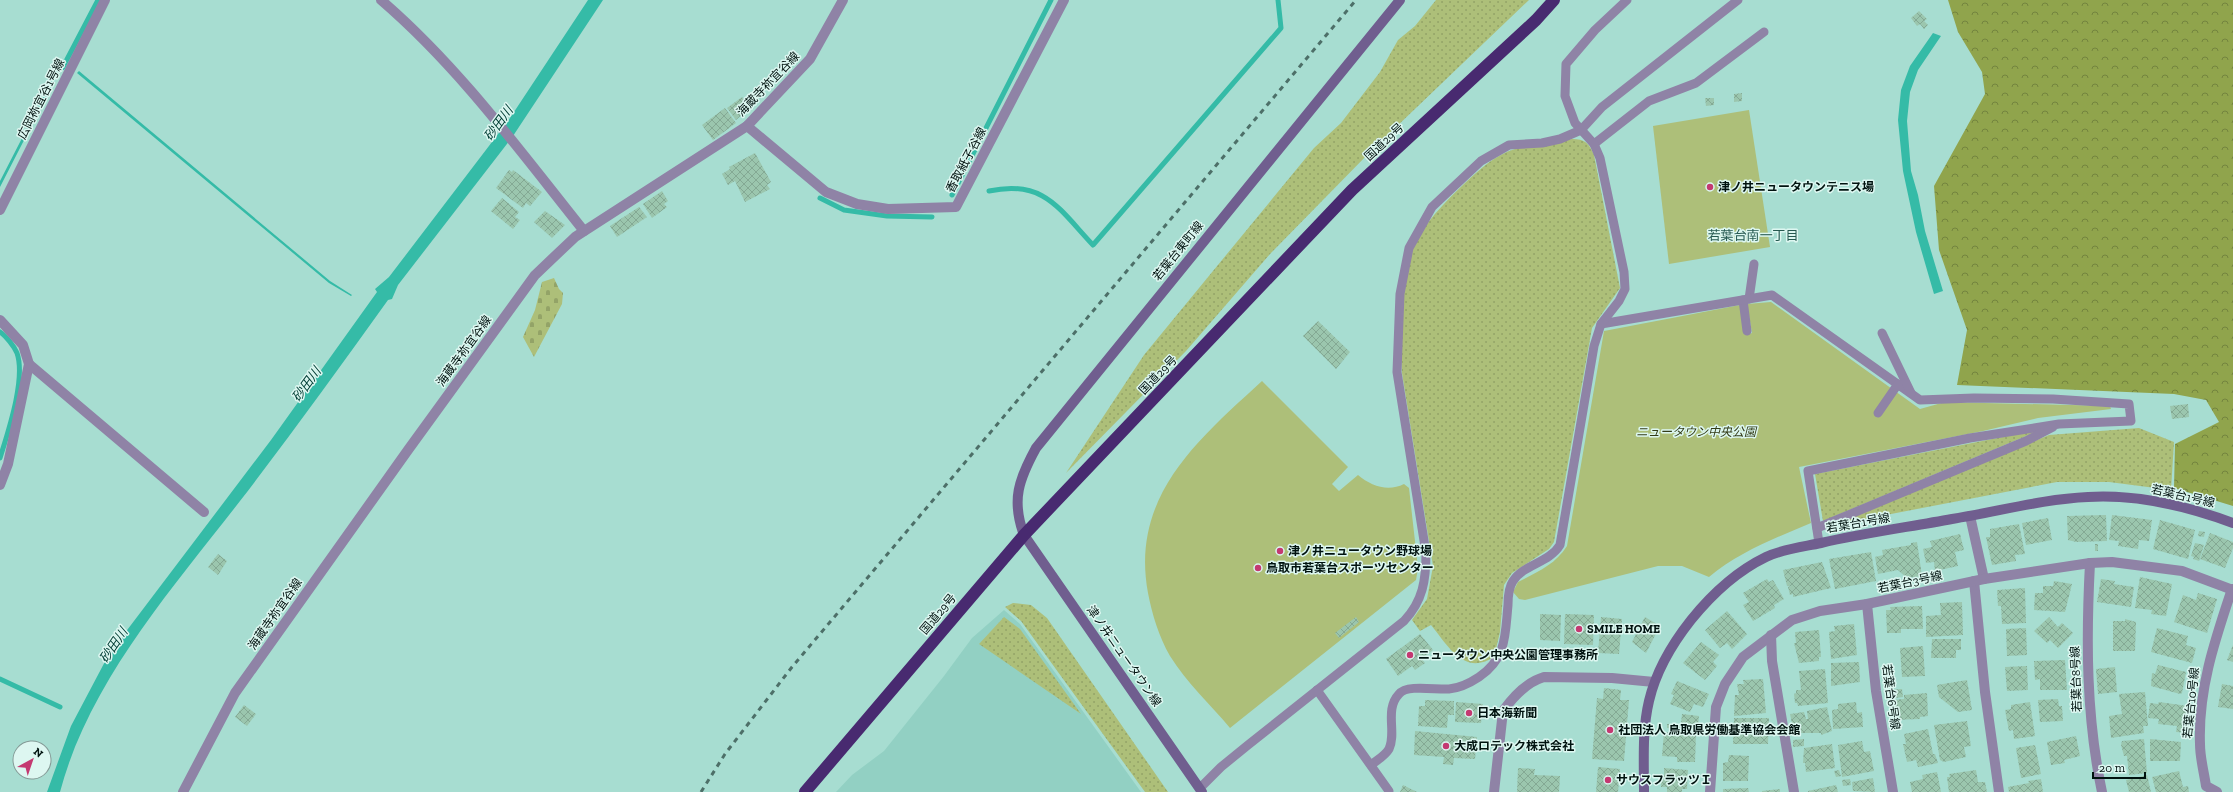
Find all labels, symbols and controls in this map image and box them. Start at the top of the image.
street label: 海蔵寺祢宜谷線 [734,49,802,119]
street label: 広岡祢宜谷1号線 [15,56,67,142]
water label: 砂田川 [481,101,517,143]
street label: 国道29号 [1361,120,1407,164]
street label: 香取紙子谷線 [943,125,989,195]
place label: 津ノ井ニュータウンテニス場 [1718,180,1874,194]
marker: 津ノ井ニュータウンテニス場 [1705,182,1715,192]
street label: 若葉台東町線 [1150,219,1206,283]
district label: 若葉台南一丁目 [1707,228,1799,243]
street label: 海蔵寺祢宜谷線 [434,313,494,389]
street label: 国道29号 [1136,353,1180,397]
water label: 砂田川 [289,362,325,404]
park label: ニュータウン中央公園 [1636,425,1758,439]
street label: 若葉台1号線 [2150,482,2216,510]
street label: 若葉台1号線 [1825,510,1891,536]
place label: 津ノ井ニュータウン野球場 [1288,544,1432,558]
marker: 津ノ井ニュータウン野球場 [1275,546,1285,556]
place label: 鳥取市若葉台スポーツセンター [1266,561,1434,575]
marker: 鳥取市若葉台スポーツセンター [1253,563,1263,573]
street label: 若葉台3号線 [1876,568,1944,596]
street label: 海蔵寺祢宜谷線 [245,576,305,652]
street label: 国道29号 [917,591,959,637]
street label: 津ノ井ニュータウン線 [1084,603,1164,709]
place label: SMILE HOME [1587,622,1660,636]
water label: 砂田川 [96,623,132,666]
marker: SMILE HOME [1574,624,1584,634]
street label: 若葉台8号線 [2068,646,2084,712]
place label: ニュータウン中央公園管理事務所 [1418,648,1598,662]
marker: ニュータウン中央公園管理事務所 [1405,650,1415,660]
street label: 若葉台6号線 [1879,663,1903,731]
street label: 若葉台10号線 [2180,667,2202,739]
place label: 日本海新聞 [1477,706,1537,720]
marker: 日本海新聞 [1464,708,1474,718]
place label: 社団法人 鳥取県労働基準協会会館 [1618,723,1800,737]
marker: 社団法人 鳥取県労働基準協会会館 [1605,725,1615,735]
place label: 大成ロテック株式会社 [1454,739,1574,753]
north arrow [12,740,52,780]
marker: 大成ロテック株式会社 [1441,741,1451,751]
text: N [31,745,46,761]
scale bar [2093,754,2145,780]
text: 20 m [2099,761,2126,775]
place label: サウスフラッツＩ [1616,773,1712,787]
marker: サウスフラッツＩ [1603,775,1613,785]

